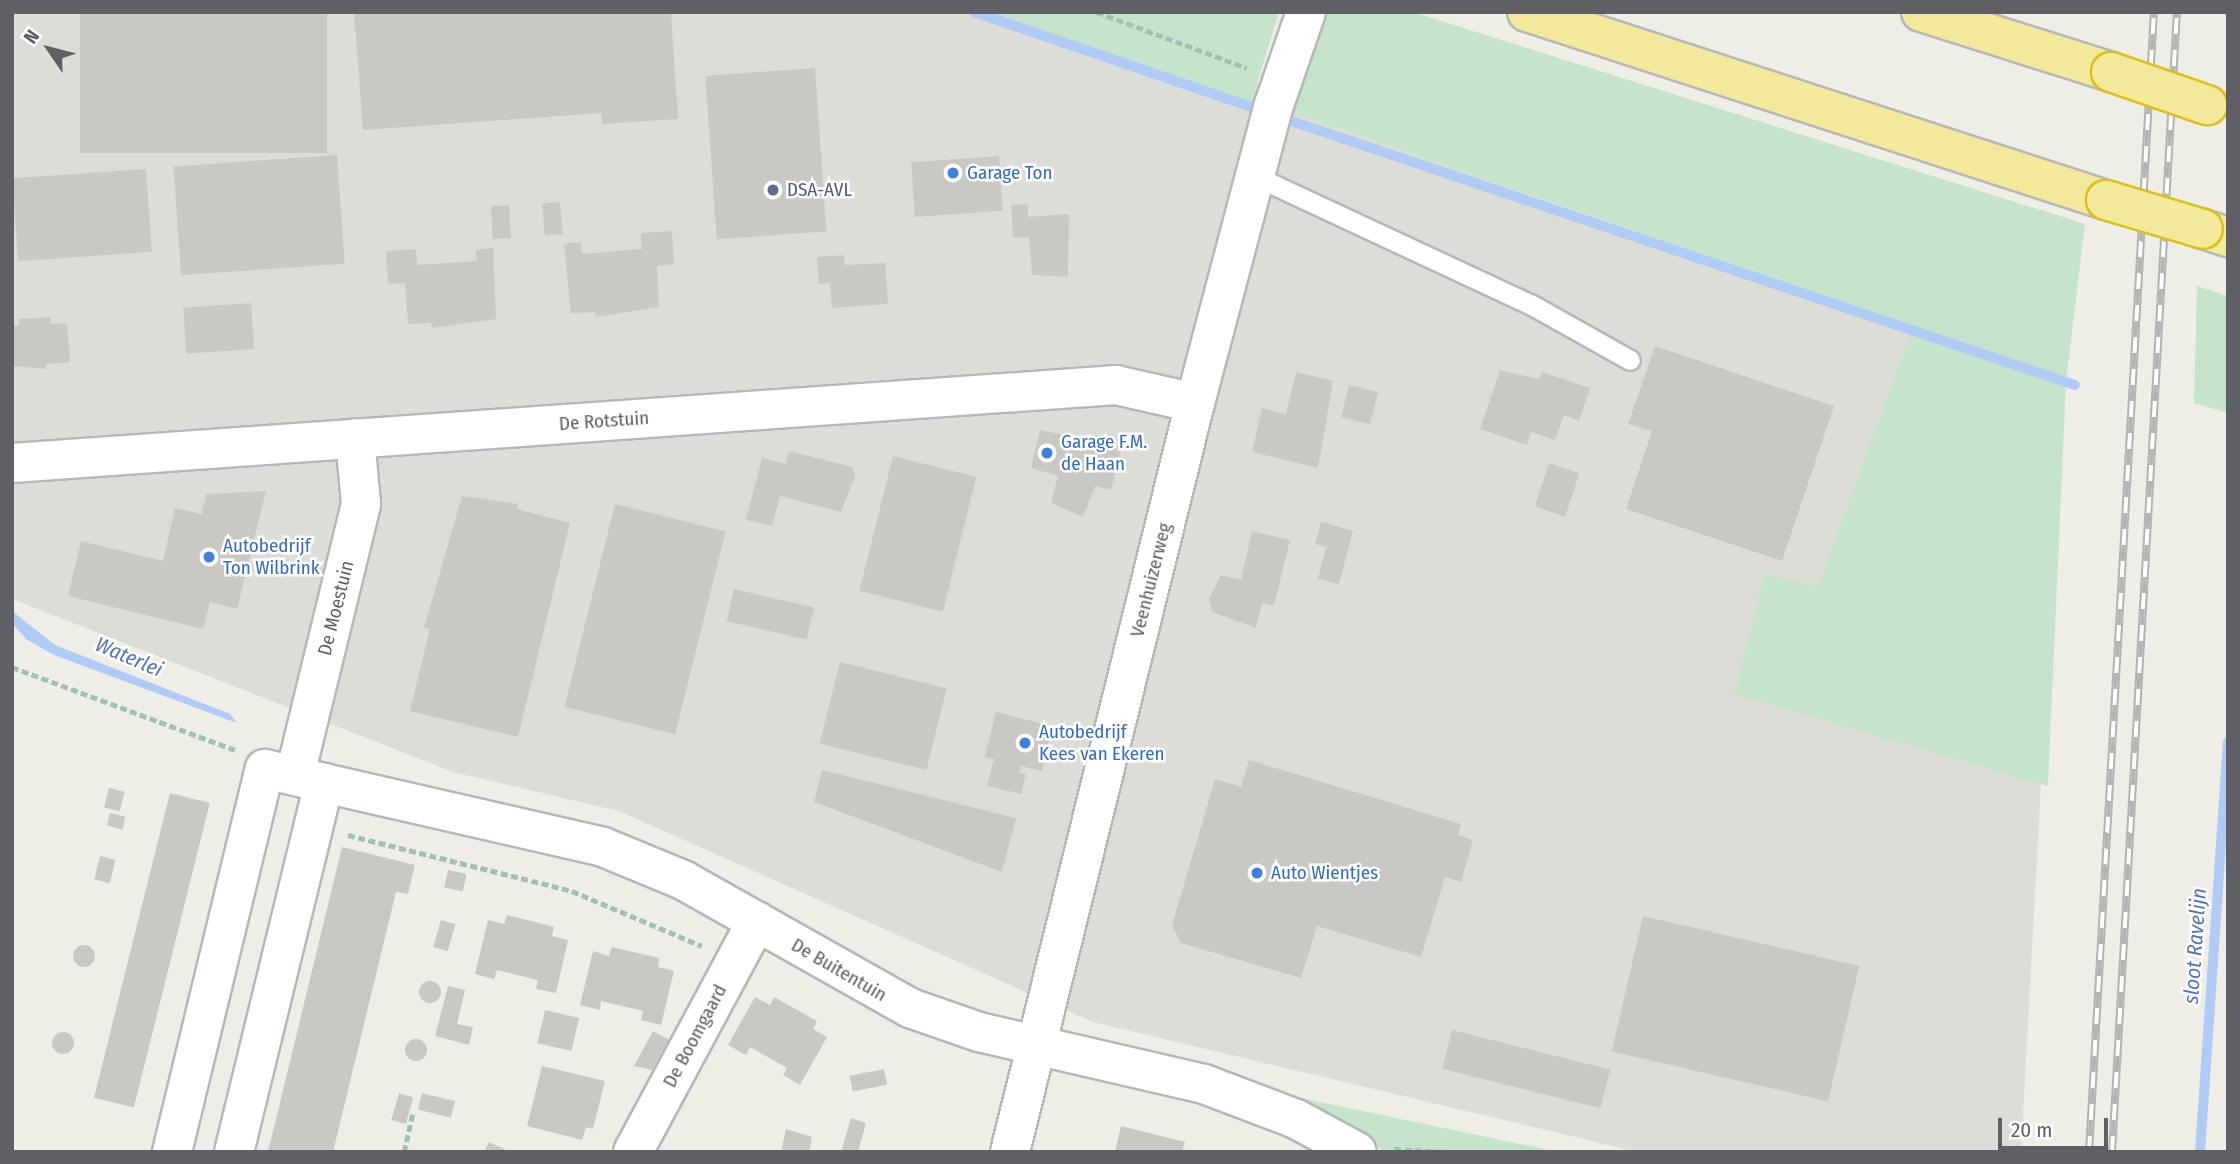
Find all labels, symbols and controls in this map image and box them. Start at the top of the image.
north arrow [14,14,84,84]
text: N [19,25,44,48]
place label: Garage Ton [967,162,1053,184]
marker: Garage Ton [945,165,961,181]
place label: DSA-AVL [787,179,852,201]
marker: DSA-AVL [765,182,781,198]
street label: De Rotstuin [558,406,650,436]
place label: Garage F.M. de Haan [1061,431,1147,475]
marker: Garage F.M. de Haan [1039,445,1055,461]
street label: Veenhuizerweg [1126,521,1176,639]
place label: Autobedrijf Ton Wilbrink [223,535,320,579]
marker: Autobedrijf Ton Wilbrink [201,549,217,565]
street label: De Moestuin [313,558,359,658]
water label: Waterlei [92,632,166,682]
place label: Autobedrijf Kees van Ekeren [1039,721,1165,765]
marker: Autobedrijf Kees van Ekeren [1017,735,1033,751]
place label: Auto Wientjes [1271,862,1378,884]
marker: Auto Wientjes [1249,865,1265,881]
water label: sloot Ravelijn [2178,887,2212,1005]
street label: De Buitentuin [787,934,891,1006]
street label: De Boomgaard [658,981,732,1091]
scale bar [2002,1104,2112,1148]
text: 20 m [2011,1117,2052,1143]

